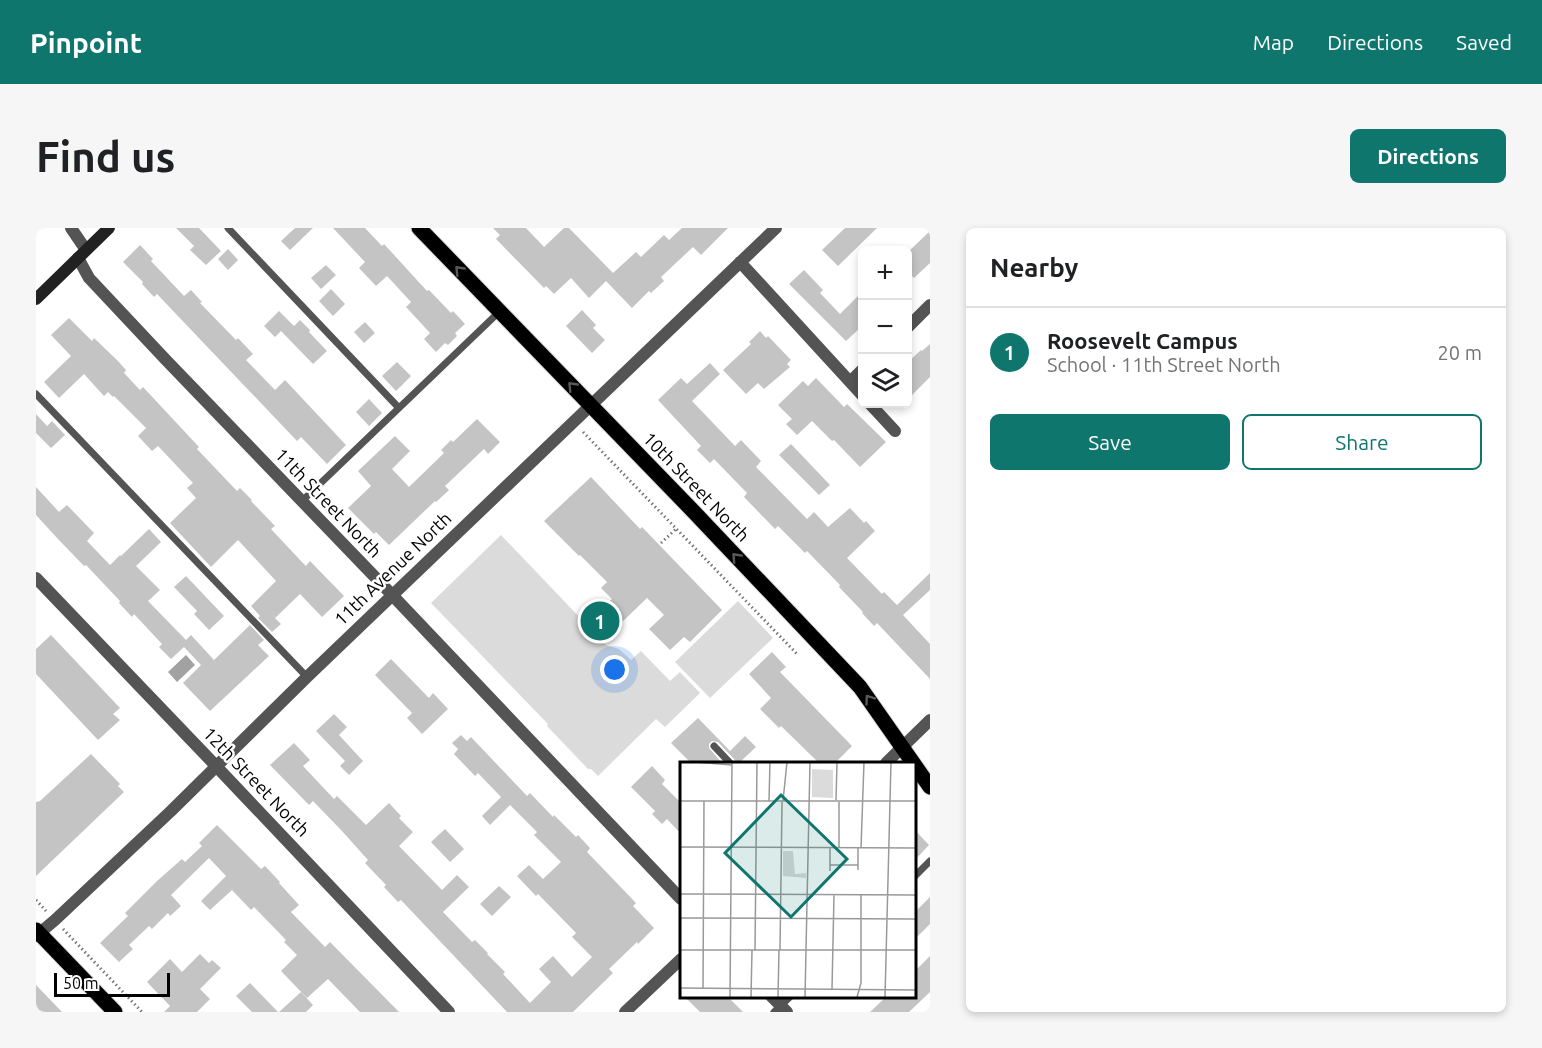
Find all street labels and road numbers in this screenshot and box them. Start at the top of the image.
street label: 10th Street North [640,428,754,545]
street label: 11th Street North [272,444,386,561]
street label: 11th Avenue North [330,508,455,629]
street label: 12th Street North [200,723,314,840]

